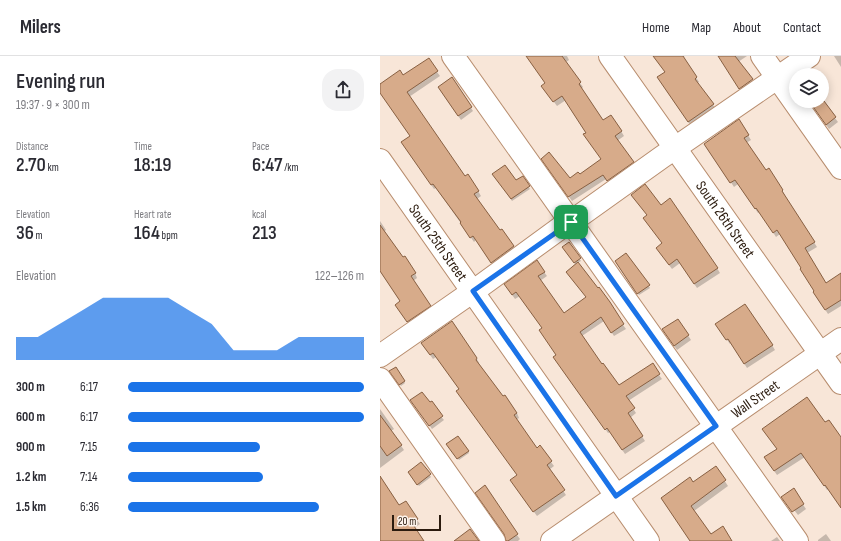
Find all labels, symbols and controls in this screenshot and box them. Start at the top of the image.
text: Milers [20,16,61,39]
text: Home [642,19,670,36]
text: Map [692,19,711,36]
text: About [733,19,761,36]
text: Contact [783,19,821,36]
text: Evening run [16,68,105,95]
map controls [789,68,829,108]
button: layers [789,68,829,108]
button: share [322,69,364,111]
text: 19:37 · 9 × 300 m [16,97,90,113]
text: Distance [16,140,48,153]
text: Time [134,140,152,153]
text: Pace [252,140,270,153]
text: 2.70 [16,153,46,177]
text: 18:19 [134,153,172,177]
text: 6:47 [252,153,282,177]
text: km [46,161,59,174]
text: /km [282,161,299,174]
street label: South 26th Street [691,177,759,262]
street label: South 25th Street [404,201,471,285]
pin [554,205,588,239]
text: Elevation [16,208,50,221]
text: Heart rate [134,208,172,221]
text: kcal [252,208,267,221]
icon: arrive [560,211,582,233]
text: 36 [16,221,34,245]
text: 164 [134,221,160,245]
text: 213 [252,221,277,245]
text: m [34,229,43,242]
text: bpm [160,229,178,242]
text: Elevation [16,268,56,284]
text: 122–126 m [315,268,364,284]
street label: Wall Street [728,376,784,423]
text: 300 m [16,379,45,395]
text: 6:17 [80,379,98,395]
text: 600 m [16,409,45,425]
text: 6:17 [80,409,98,425]
text: 900 m [16,439,45,455]
text: 7:15 [80,439,97,455]
text: 1.2 km [16,469,46,485]
text: 7:14 [80,469,98,485]
text: 1.5 km [16,499,46,515]
text: 6:36 [80,499,99,515]
scale bar [392,513,441,532]
text: 20 m [398,515,416,528]

